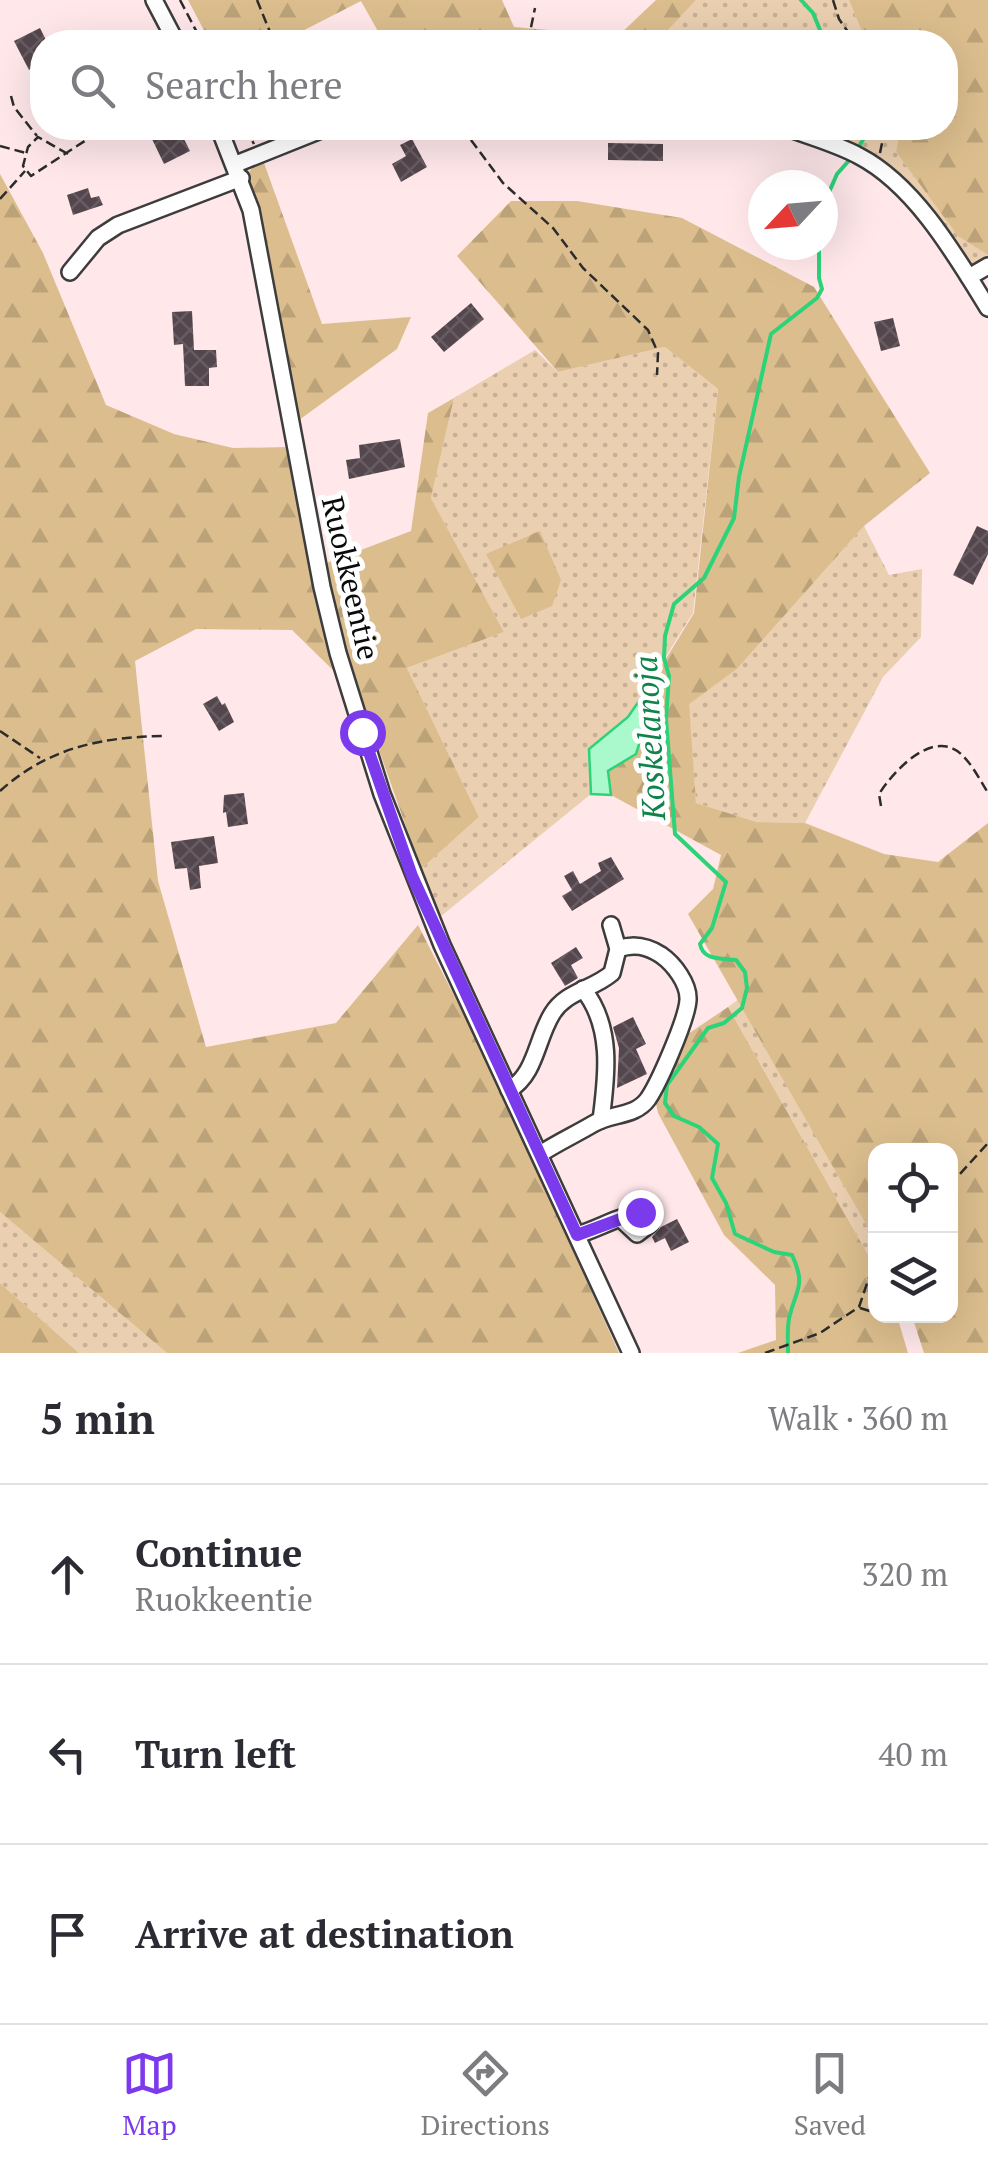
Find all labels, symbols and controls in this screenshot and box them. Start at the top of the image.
search box [30,30,958,140]
icon: search [65,58,120,113]
text: Search here [145,60,343,110]
north arrow [748,170,838,260]
street label: Ruokkeentie [313,492,389,664]
water label: Koskelanoja [624,655,674,822]
route start [340,710,386,756]
map controls [868,1143,958,1323]
button: locate [868,1143,958,1233]
route end [618,1190,664,1236]
button: layers [868,1233,958,1323]
text: 5 min [40,1390,155,1446]
text: Walk · 360 m [768,1397,948,1439]
text: Continue [135,1528,302,1578]
icon: ahead [40,1547,95,1602]
text: 320 m [861,1553,948,1595]
text: Ruokkeentie [135,1578,313,1620]
icon: left [40,1727,95,1782]
text: Turn left [135,1729,296,1779]
text: 40 m [878,1733,948,1775]
icon: arrive [40,1907,95,1962]
text: Arrive at destination [135,1909,514,1959]
tab: Map [122,2046,177,2143]
tab: Directions [421,2046,550,2143]
tab: Saved [794,2046,866,2143]

